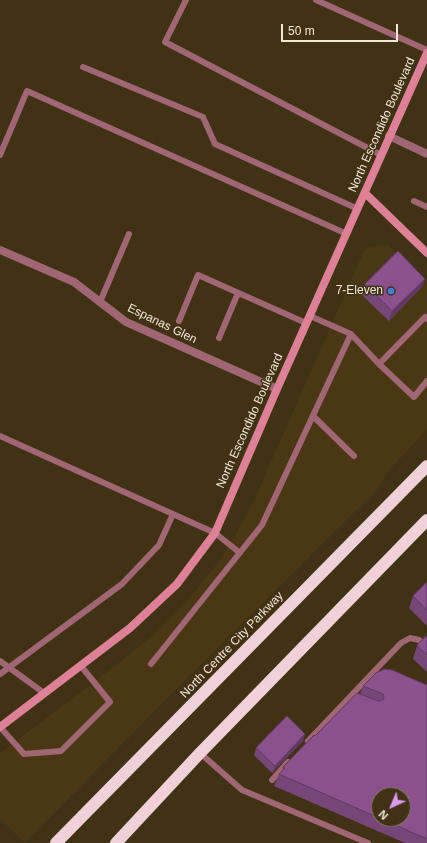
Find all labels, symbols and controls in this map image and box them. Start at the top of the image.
scale bar [283,16,400,42]
text: 50 m [288,24,315,38]
street label: North Escondido Boulevard [346,55,418,195]
place label: 7-Eleven [336,284,383,298]
marker: 7-Eleven [386,286,396,296]
street label: Espanas Glen [125,301,199,347]
street label: North Escondido Boulevard [214,351,286,491]
street label: North Centre City Parkway [177,589,287,701]
north arrow [371,787,411,827]
text: N [376,808,390,822]

